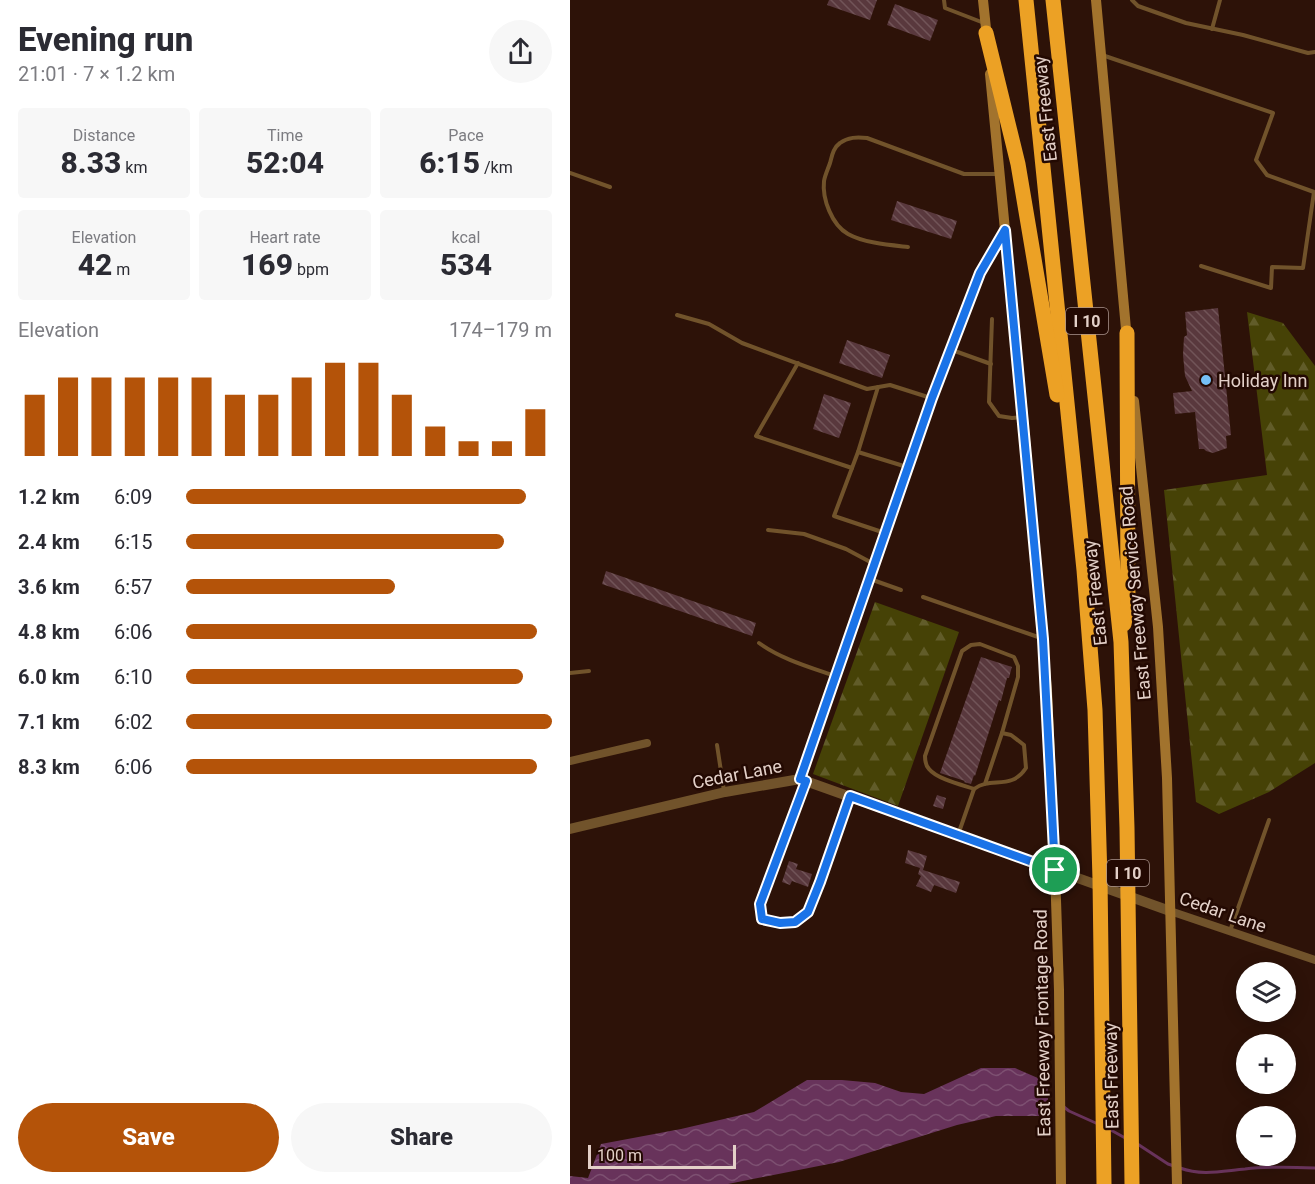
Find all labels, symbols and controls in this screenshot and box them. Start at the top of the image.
text: Evening run [18,20,193,59]
button: share [489,20,552,83]
street label: East Freeway [1029,55,1061,163]
text: 21:01 · 7 × 1.2 km [18,62,175,86]
text: Distance [73,126,135,145]
text: Time [267,126,303,145]
text: Pace [448,126,484,145]
text: 8.33 [61,145,121,180]
text: 52:04 [246,145,324,180]
text: 6:15 [419,145,480,180]
text: km [121,158,147,177]
text: /km [480,158,513,177]
text: Elevation [72,228,136,247]
text: Heart rate [249,228,321,247]
text: kcal [452,228,480,247]
text: 42 [78,247,112,282]
text: 169 [241,247,293,282]
text: 534 [440,247,492,282]
text: m [112,260,130,279]
text: bpm [293,260,329,279]
road number: I 10 [1066,308,1108,334]
text: Elevation [18,318,99,342]
text: 174–179 m [449,318,552,342]
place label: Holiday Inn [1218,370,1307,391]
marker: Holiday Inn [1199,373,1213,387]
text: 1.2 km [18,485,80,509]
text: 6:09 [114,485,153,509]
street label: East Freeway Service Road [1115,485,1155,701]
text: 2.4 km [18,530,80,554]
text: 6:15 [114,530,153,554]
street label: East Freeway [1079,539,1111,647]
text: 3.6 km [18,575,80,599]
text: 6:57 [114,575,153,599]
text: 4.8 km [18,620,80,644]
text: 6:06 [114,620,153,644]
text: 6.0 km [18,665,80,689]
text: 6:10 [114,665,153,689]
text: 7.1 km [18,710,80,734]
text: 6:02 [114,710,153,734]
text: 8.3 km [18,755,80,779]
text: 6:06 [114,755,153,779]
street label: Cedar Lane [690,755,784,793]
pin [1029,844,1080,895]
icon: arrive [1038,853,1071,886]
road number: I 10 [1107,860,1149,886]
street label: Cedar Lane [1177,887,1269,937]
street label: East Freeway Frontage Road [1030,909,1054,1137]
map controls [1236,962,1296,1166]
button: layers [1236,962,1296,1022]
street label: East Freeway [1100,1022,1122,1129]
button: + [1236,1034,1296,1094]
button: Save [18,1103,279,1172]
button: Share [291,1103,552,1172]
button: − [1236,1106,1296,1166]
scale bar [588,1142,736,1170]
text: 100 m [597,1146,642,1165]

